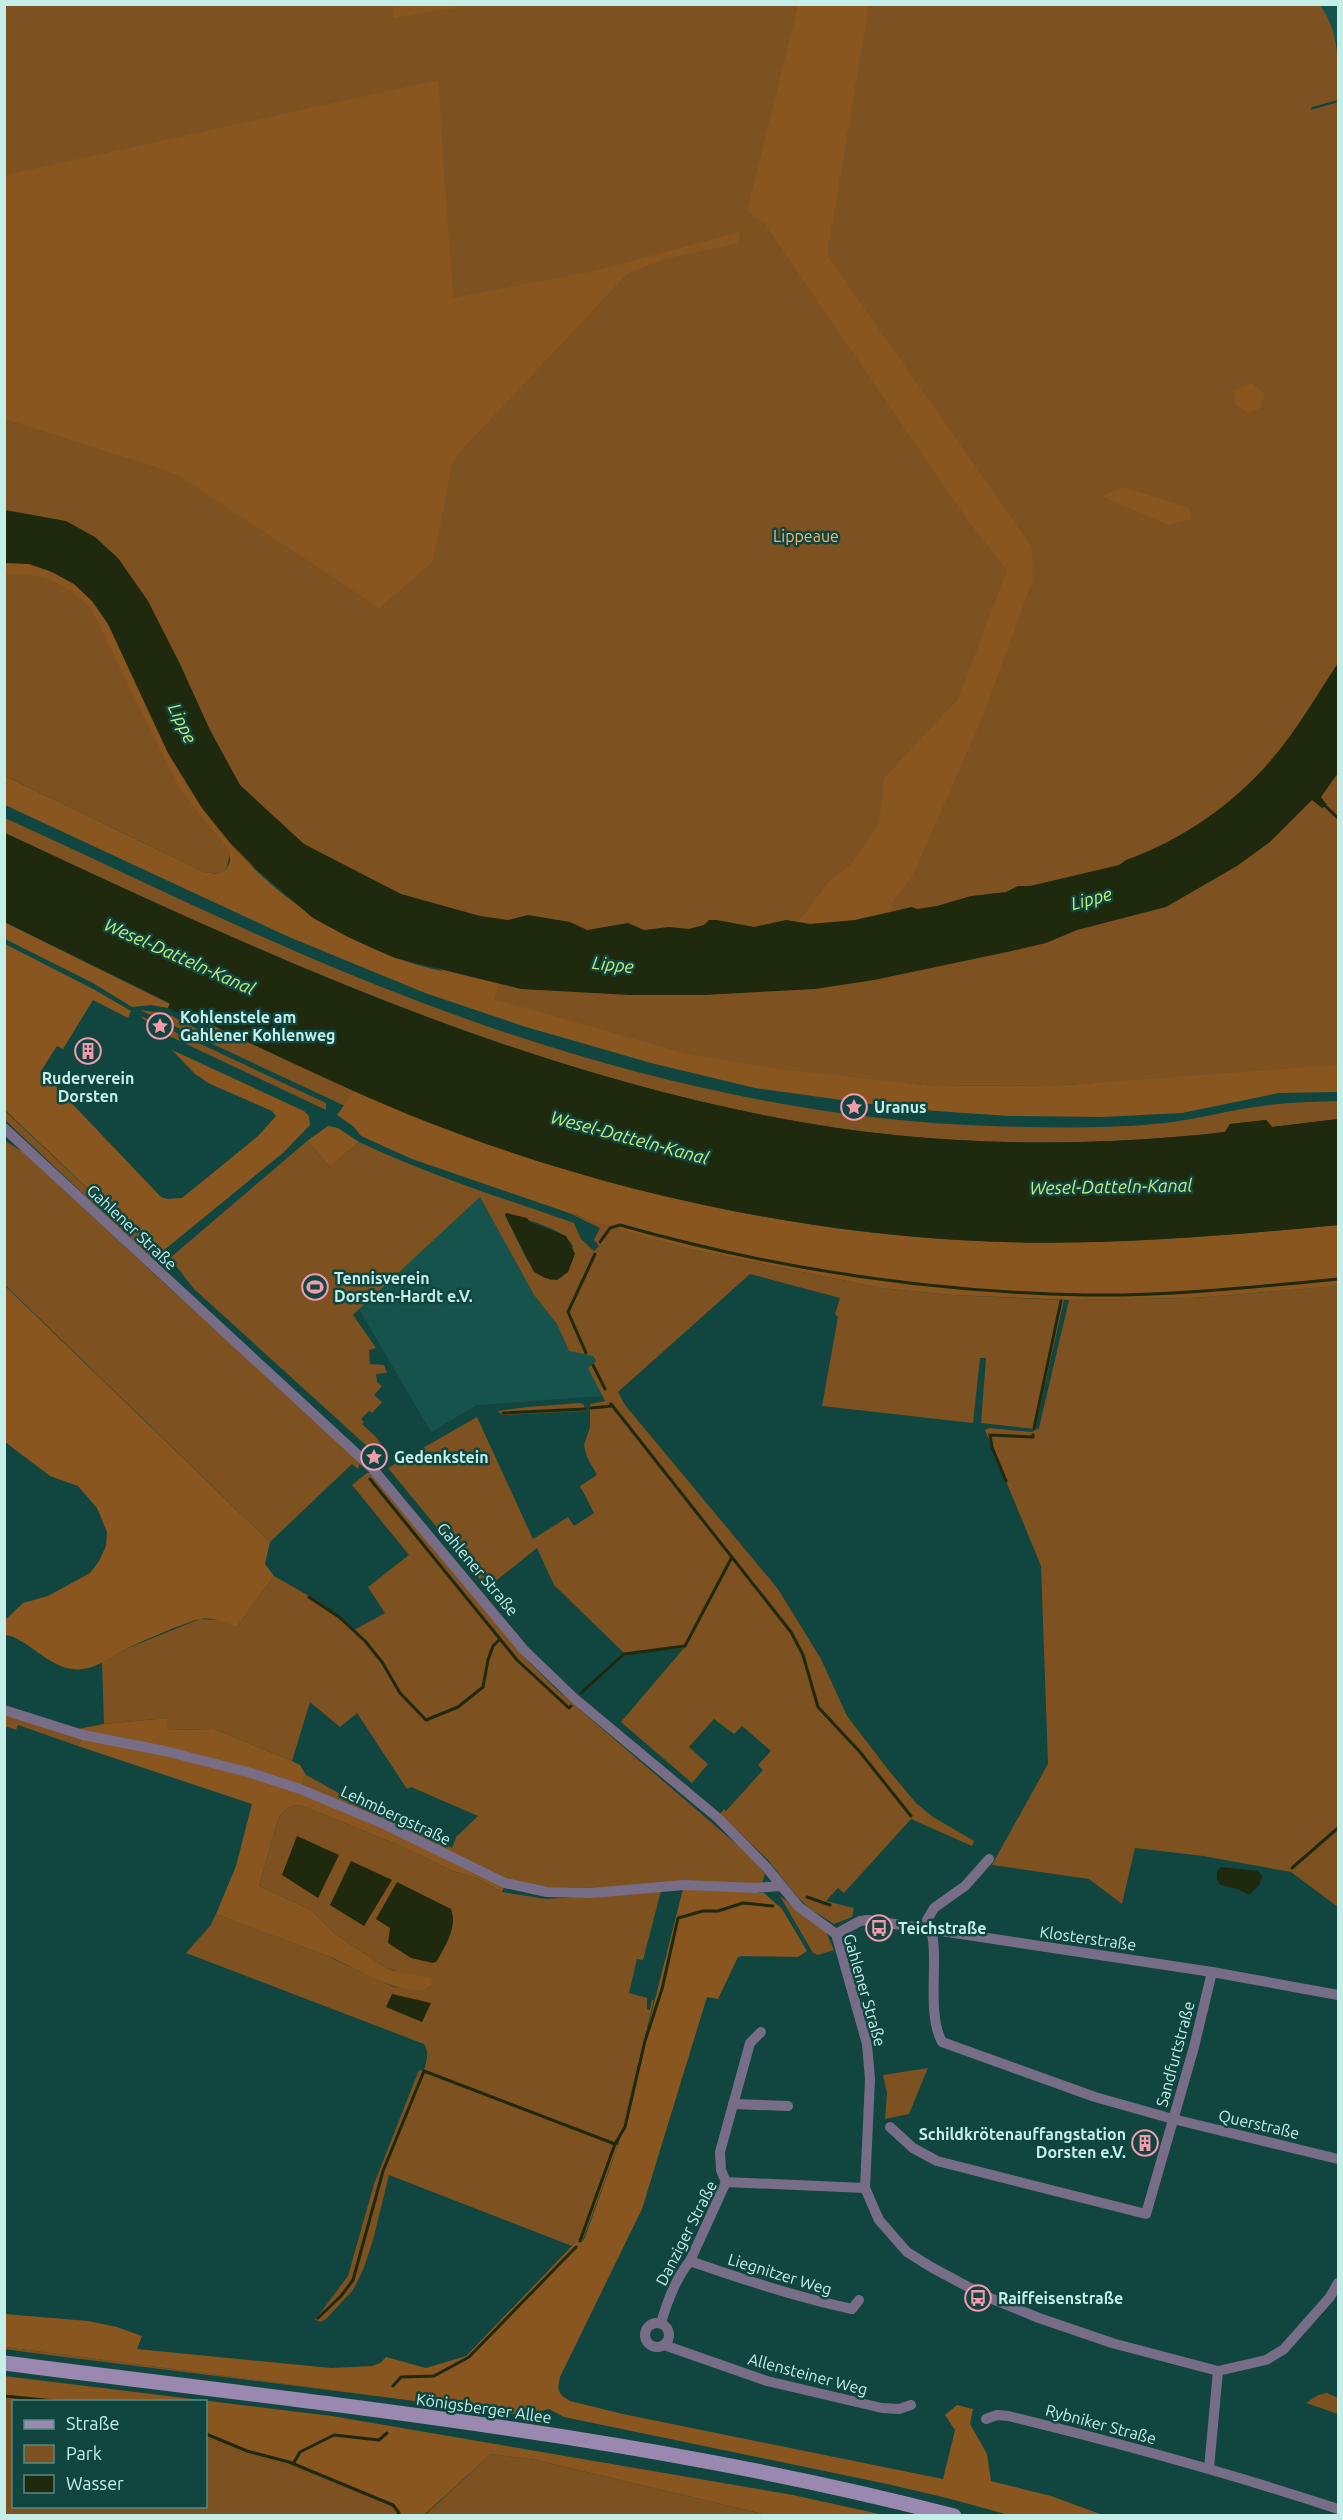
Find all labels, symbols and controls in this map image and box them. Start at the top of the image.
park label: Lippeaue [773,527,839,545]
water label: Lippe [165,700,201,746]
water label: Lippe [1068,883,1114,913]
water label: Wesel-Datteln-Kanal [102,914,258,998]
water label: Lippe [591,952,635,976]
place label: Kohlenstele am Gahlener Kohlenweg [180,1008,336,1044]
place icon: Kohlenstele am Gahlener Kohlenweg [145,1011,175,1041]
building icon: Ruderverein Dorsten [73,1036,103,1066]
place label: Ruderverein Dorsten [42,1069,134,1105]
place icon: Uranus [839,1092,869,1122]
place label: Uranus [874,1098,927,1116]
water label: Wesel-Datteln-Kanal [549,1106,711,1168]
water label: Wesel-Datteln-Kanal [1029,1175,1193,1197]
street label: Gahlener Straße [83,1181,181,1273]
place label: Tennisverein Dorsten-Hardt e.V. [334,1269,473,1305]
sports icon: Tennisverein Dorsten-Hardt e.V. [300,1272,330,1302]
place icon: Gedenkstein [359,1442,389,1472]
place label: Gedenkstein [394,1448,489,1466]
street label: Gahlener Straße [434,1519,522,1619]
street label: Lehmbergstraße [338,1782,454,1848]
bus stop icon: Teichstraße [864,1913,894,1943]
place label: Teichstraße [898,1919,987,1937]
street label: Klosterstraße [1039,1922,1137,1954]
street label: Gahlener Straße [840,1932,890,2048]
street label: Sandfurtstraße [1152,1999,1198,2109]
street label: Querstraße [1217,2106,1301,2142]
place label: Schildkrötenauffangstation Dorsten e.V. [919,2125,1126,2161]
building icon: Schildkrötenauffangstation Dorsten e.V. [1130,2128,1160,2158]
street label: Danziger Straße [652,2178,720,2288]
street label: Liegnitzer Weg [726,2250,834,2298]
bus stop icon: Raiffeisenstraße [963,2283,993,2313]
place label: Raiffeisenstraße [998,2289,1123,2307]
street label: Allensteiner Weg [746,2349,870,2399]
street label: Königsberger Allee [415,2390,553,2426]
legend [12,2400,207,2508]
street label: Rybniker Straße [1044,2401,1158,2447]
text: Straße [66,2413,119,2433]
text: Park [66,2443,102,2463]
text: Wasser [66,2473,124,2493]

